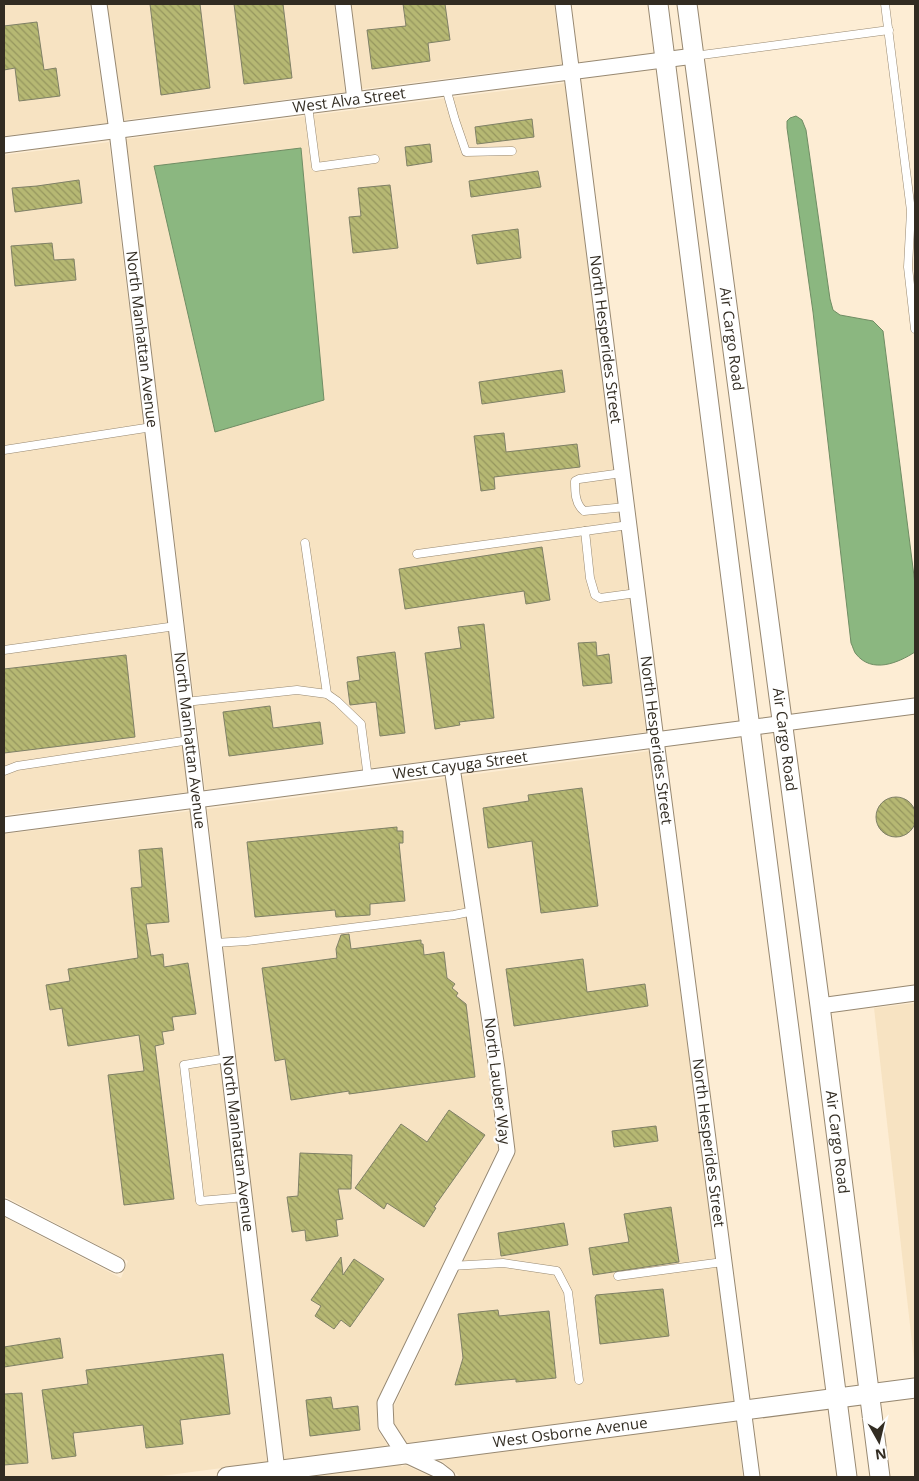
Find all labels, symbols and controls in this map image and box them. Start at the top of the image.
street label: West Alva Street [291,82,407,117]
street label: North Manhattan Avenue [122,250,163,429]
street label: North Hesperides Street [586,254,627,425]
street label: Air Cargo Road [716,286,749,392]
street label: North Manhattan Avenue [170,651,211,830]
street label: North Hesperides Street [636,655,678,826]
street label: Air Cargo Road [769,686,802,792]
street label: West Cayuga Street [391,746,529,783]
street label: North Lauber Way [480,1016,516,1146]
street label: North Manhattan Avenue [218,1054,259,1233]
street label: North Hesperides Street [689,1057,730,1228]
street label: Air Cargo Road [822,1089,855,1195]
street label: West Osborne Avenue [492,1412,649,1452]
north arrow [854,1416,904,1466]
text: N [874,1444,888,1465]

